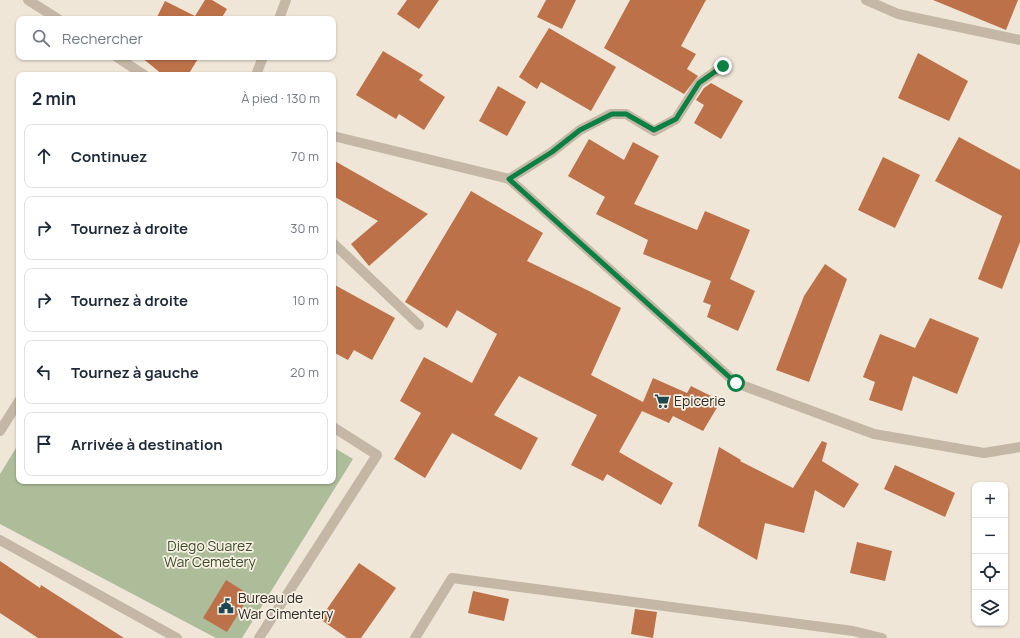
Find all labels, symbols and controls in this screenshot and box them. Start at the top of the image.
search box [16,16,336,60]
icon: search [30,27,52,49]
text: Rechercher [62,28,143,49]
route end [714,57,732,75]
text: 2 min [32,87,76,110]
text: À pied · 130 m [241,89,320,107]
icon: ahead [33,145,55,167]
text: Continuez [71,146,147,167]
text: 70 m [291,147,319,165]
icon: right [33,217,55,239]
text: Tournez à droite [71,218,188,239]
text: 30 m [290,219,319,237]
icon: right [33,289,55,311]
text: Tournez à droite [71,290,188,311]
text: 10 m [292,291,319,309]
icon: left [33,361,55,383]
text: Tournez à gauche [71,362,199,383]
text: 20 m [290,363,319,381]
route start [727,374,745,392]
place label: Epicerie [674,391,726,410]
supermarket icon: Epicerie [653,392,671,410]
icon: arrive [33,433,55,455]
text: Arrivée à destination [71,434,223,455]
map controls [972,482,1008,626]
button: + [972,482,1008,518]
button: − [972,518,1008,554]
park label: Diego Suarez War Cemetery [164,536,257,571]
button: locate [972,554,1008,590]
place label: Bureau de War Cimentery [238,588,334,623]
button: layers [972,590,1008,626]
public building icon: Bureau de War Cimentery [217,597,235,615]

